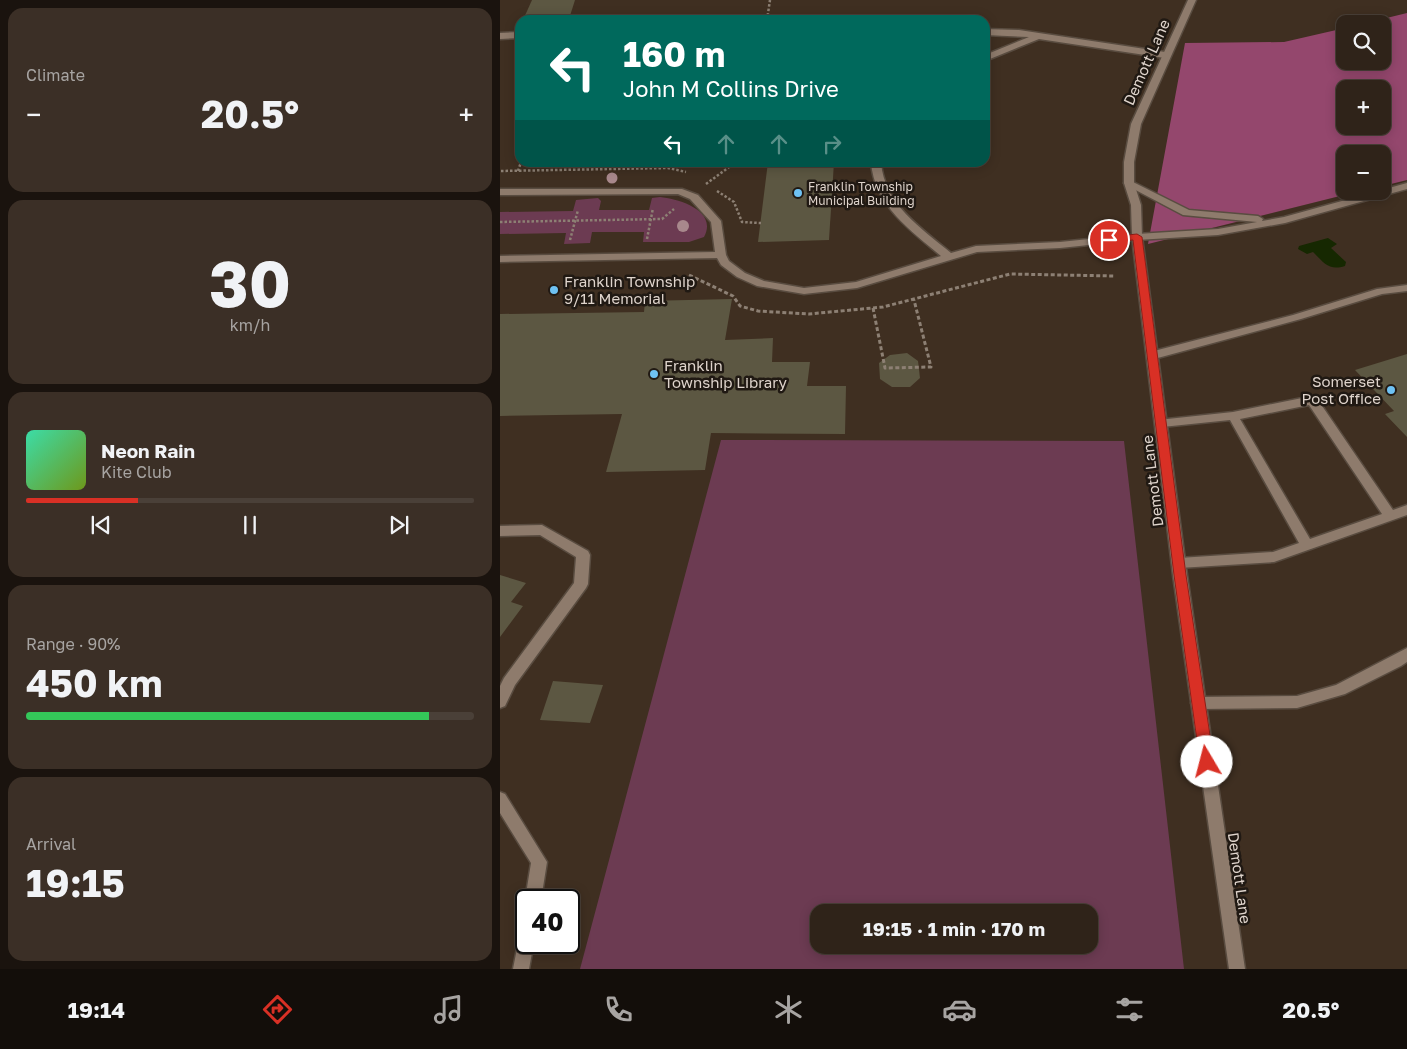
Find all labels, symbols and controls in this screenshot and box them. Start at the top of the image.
map controls [1336,15,1391,200]
button: search [1336,15,1391,70]
street label: Demott Lane [1119,16,1173,108]
text: 160 m [623,33,725,75]
icon: left [540,35,605,100]
text: Climate [26,65,85,85]
text: John M Collins Drive [623,75,839,102]
button: + [1336,80,1391,135]
text: 20.5° [201,91,299,136]
text: − [26,98,41,131]
text: + [459,98,474,131]
icon: left [659,130,687,158]
icon: ahead [712,130,740,158]
icon: ahead [765,130,793,158]
icon: right [818,130,846,158]
button: − [1336,145,1391,200]
place label: Franklin Township Municipal Building [808,179,915,208]
marker: Franklin Township Municipal Building [792,187,804,199]
pin [1088,219,1130,261]
icon: arrive [1095,226,1123,254]
text: 30 [209,243,291,321]
place label: Franklin Township 9/11 Memorial [564,272,695,307]
marker: Franklin Township 9/11 Memorial [548,284,560,296]
text: km/h [230,315,270,335]
place label: Franklin Township Library [664,356,788,391]
marker: Franklin Township Library [648,368,660,380]
place label: Somerset Post Office [1302,372,1381,407]
marker: Somerset Post Office [1385,384,1397,396]
street label: Demott Lane [1137,434,1167,528]
text: Neon Rain [101,439,195,462]
text: Kite Club [101,462,172,482]
icon: previous [87,511,115,539]
icon: pause [236,511,264,539]
icon: next [385,511,413,539]
text: Range · 90% [26,634,121,654]
text: 450 km [26,660,162,705]
position arrow [1180,735,1232,787]
street label: Demott Lane [1225,831,1255,925]
text: Arrival [26,834,76,854]
text: 19:15 [26,860,125,905]
speed limit sign: 40 [515,889,580,954]
text: 19:15 · 1 min · 170 m [863,917,1045,940]
icon: directions [260,992,295,1027]
icon: music [431,992,466,1027]
icon: phone [601,992,636,1027]
icon: climate [771,992,806,1027]
icon: car [942,992,977,1027]
icon: filters [1112,992,1147,1027]
text: 19:14 [68,996,125,1023]
text: 20.5° [1283,996,1339,1023]

